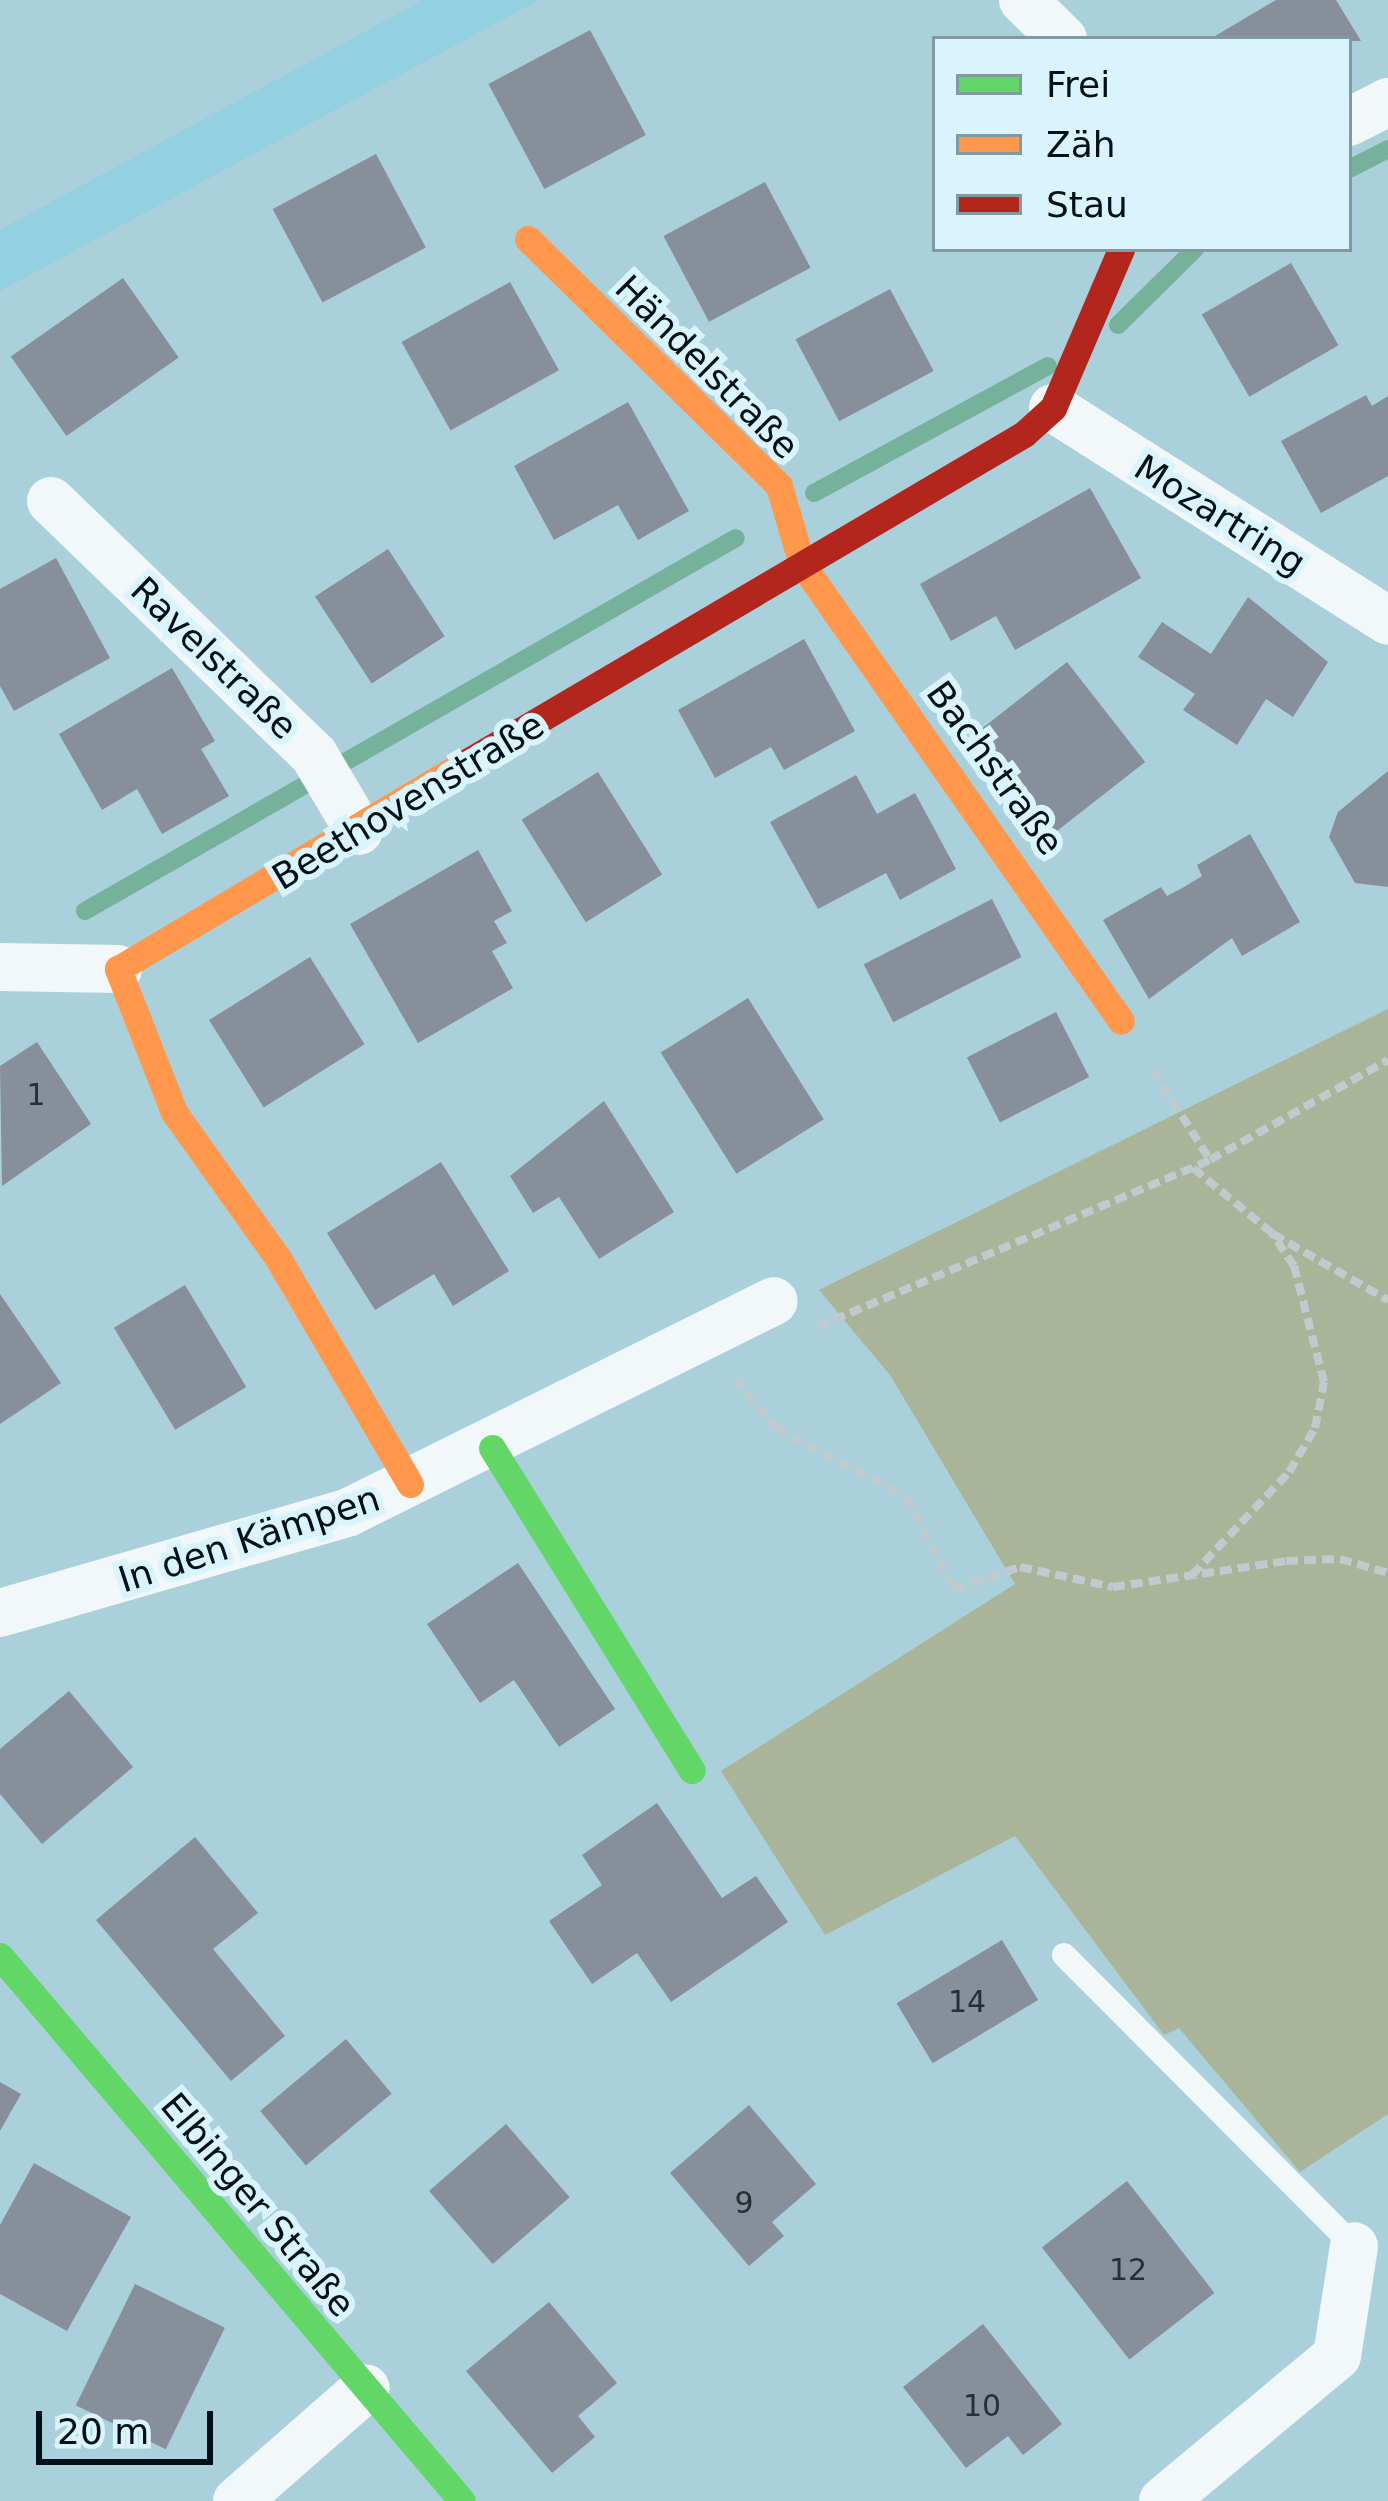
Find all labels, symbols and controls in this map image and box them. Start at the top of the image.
legend [932,36,1352,252]
text: Frei [1046,64,1110,105]
text: Zäh [1046,124,1116,165]
text: Stau [1046,184,1128,225]
street label: Händelstraße [606,266,808,468]
street label: Mozartring [1127,445,1313,585]
street label: Ravelstraße [122,568,306,748]
street label: Bachstraße [918,673,1072,863]
street label: Beethovenstraße [265,703,551,899]
house number: 1 [26,1077,46,1113]
street label: In den Kämpen [113,1476,385,1602]
house number: 14 [948,1984,986,2020]
street label: Elbinger Straße [152,2085,364,2325]
house number: 9 [734,2185,754,2221]
house number: 12 [1109,2252,1147,2288]
scale bar [42,2387,219,2461]
house number: 10 [963,2388,1001,2424]
text: 20 m [57,2411,149,2452]

